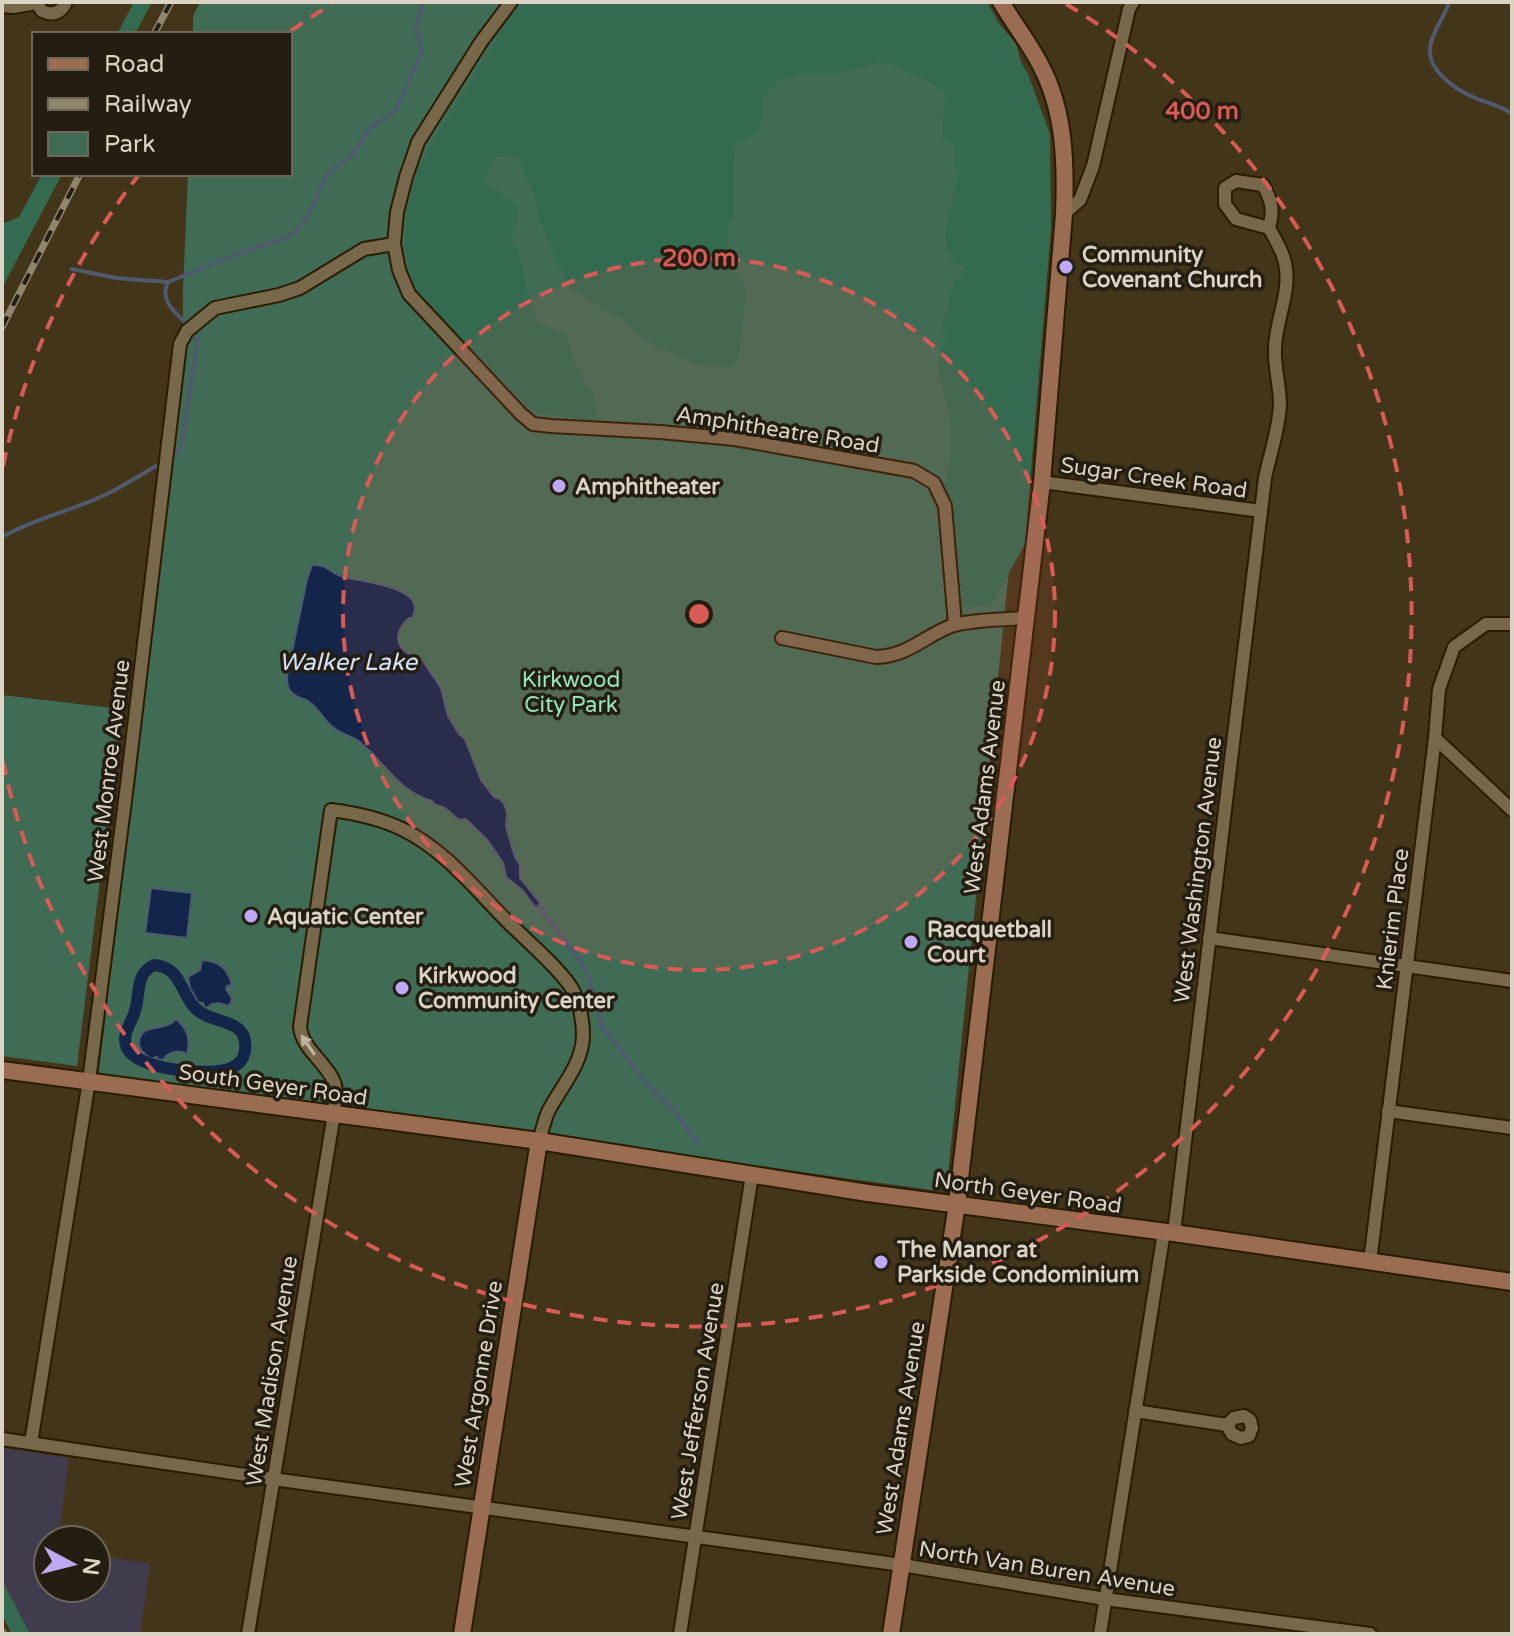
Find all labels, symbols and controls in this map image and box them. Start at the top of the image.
legend [32,32,292,176]
text: Road [104,50,164,79]
text: Railway [104,90,192,119]
text: 400 m [1165,97,1239,126]
text: Park [104,130,155,159]
place label: Community Covenant Church [1082,242,1262,293]
text: 200 m [662,244,736,273]
marker: Community Covenant Church [1057,258,1075,276]
street label: Amphitheatre Road [674,401,881,459]
street label: Sugar Creek Road [1059,452,1249,504]
place label: Amphitheater [575,474,720,500]
marker: Amphitheater [550,477,568,495]
centre of rings [685,600,713,628]
water label: Walker Lake [279,648,419,677]
street label: West Monroe Avenue [82,658,136,884]
park label: Kirkwood City Park [522,667,620,718]
street label: West Adams Avenue [959,678,1011,896]
street label: West Washington Avenue [1169,735,1227,1005]
street label: Knierim Place [1371,847,1415,991]
place label: Aquatic Center [267,904,424,930]
marker: Aquatic Center [242,907,260,925]
place label: Racquetball Court [927,917,1052,968]
marker: Racquetball Court [902,933,920,951]
place label: Kirkwood Community Center [418,963,615,1014]
marker: Kirkwood Community Center [393,979,411,997]
one-way arrow [301,1034,316,1055]
street label: South Geyer Road [177,1059,369,1111]
street label: North Geyer Road [932,1167,1123,1219]
place label: The Manor at Parkside Condominium [896,1237,1139,1288]
marker: The Manor at Parkside Condominium [872,1253,890,1271]
street label: West Madison Avenue [241,1254,303,1488]
street label: West Argonne Drive [450,1279,508,1489]
street label: West Jefferson Avenue [666,1281,730,1522]
street label: West Adams Avenue [871,1319,931,1537]
north arrow [32,1524,112,1604]
street label: North Van Buren Avenue [917,1536,1177,1602]
text: N [77,1556,105,1577]

